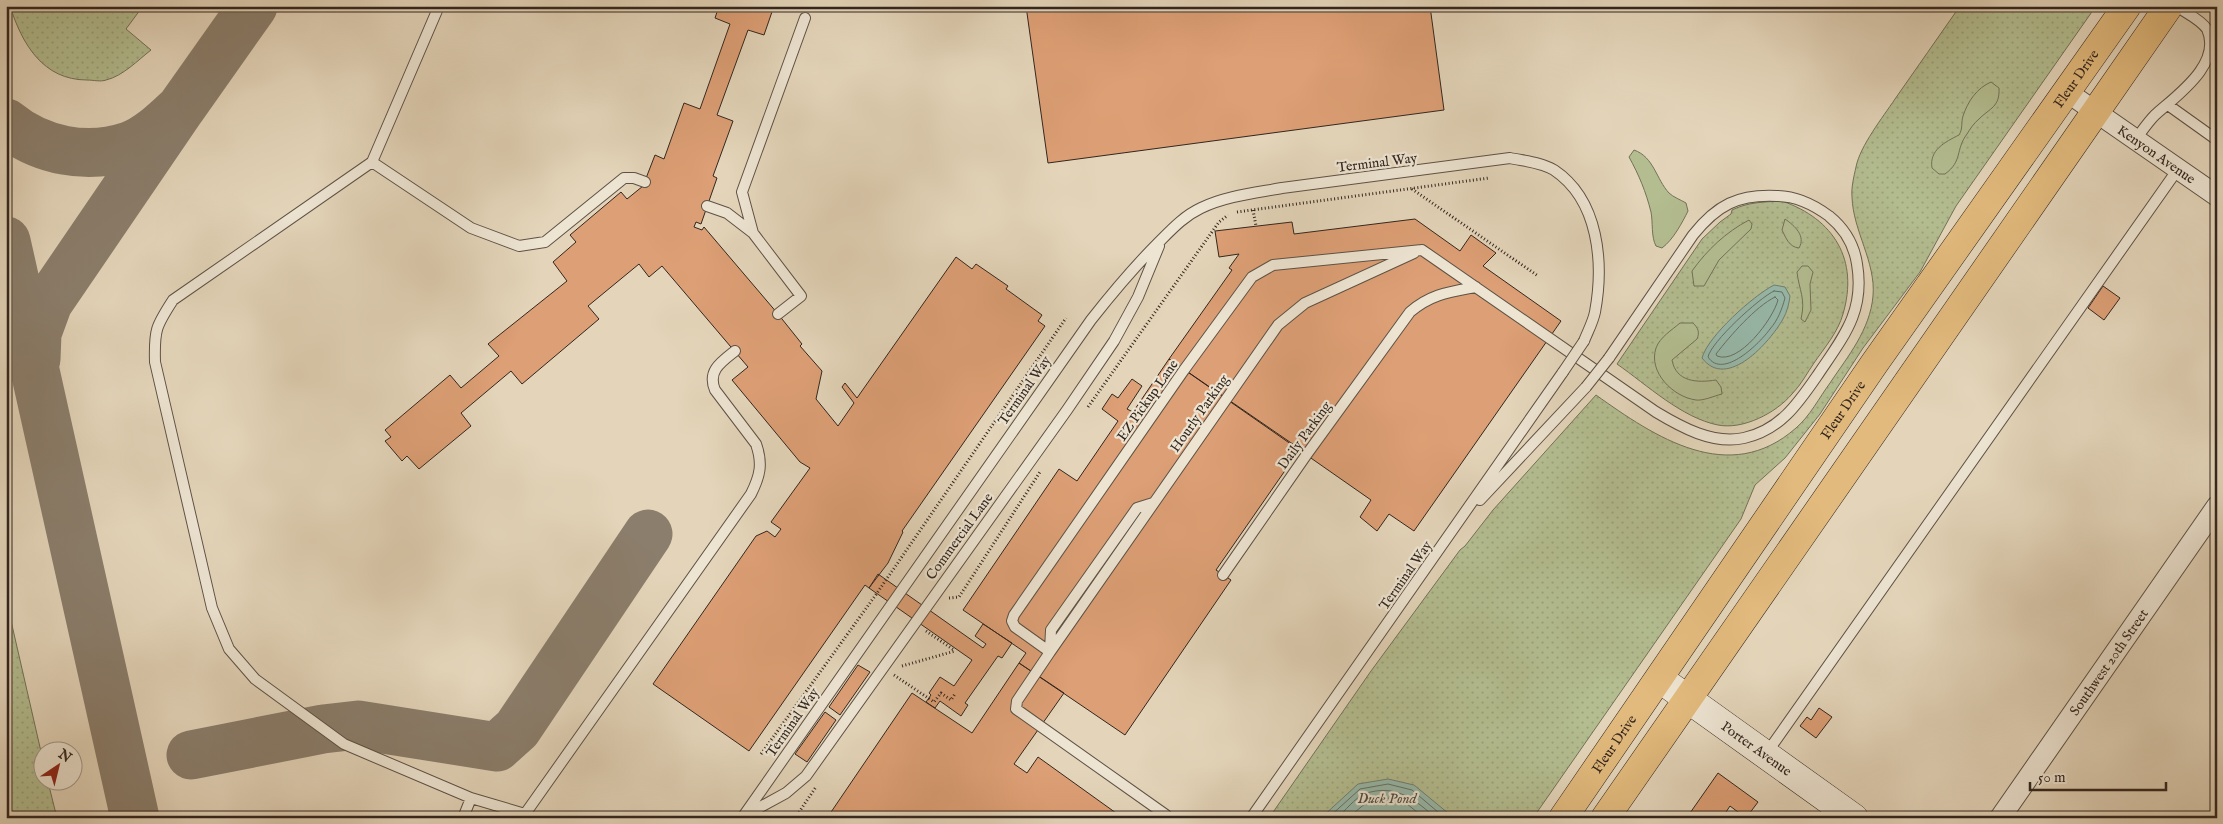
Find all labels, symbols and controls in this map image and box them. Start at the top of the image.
street label: Fleur Drive [2050,46,2104,112]
street label: Kenyon Avenue [2113,121,2199,189]
street label: Terminal Way [1336,149,1418,177]
street label: Terminal Way [994,352,1055,429]
street label: EZ Pickup Lane [1113,356,1183,445]
street label: Hourly Parking [1166,371,1233,456]
street label: Fleur Drive [1817,377,1870,443]
street label: Daily Parking [1274,398,1336,473]
street label: Commercial Lane [922,489,998,584]
street label: Terminal Way [1375,537,1436,614]
street label: Southwest 20th Street [2066,606,2153,719]
street label: Terminal Way [762,684,823,761]
street label: Fleur Drive [1588,711,1641,777]
street label: Porter Avenue [1717,718,1795,781]
north arrow [32,742,82,792]
text: N [54,745,75,767]
scale bar [2030,759,2167,791]
text: 50 m [2038,768,2066,787]
water label: Duck Pond [1357,789,1418,808]

